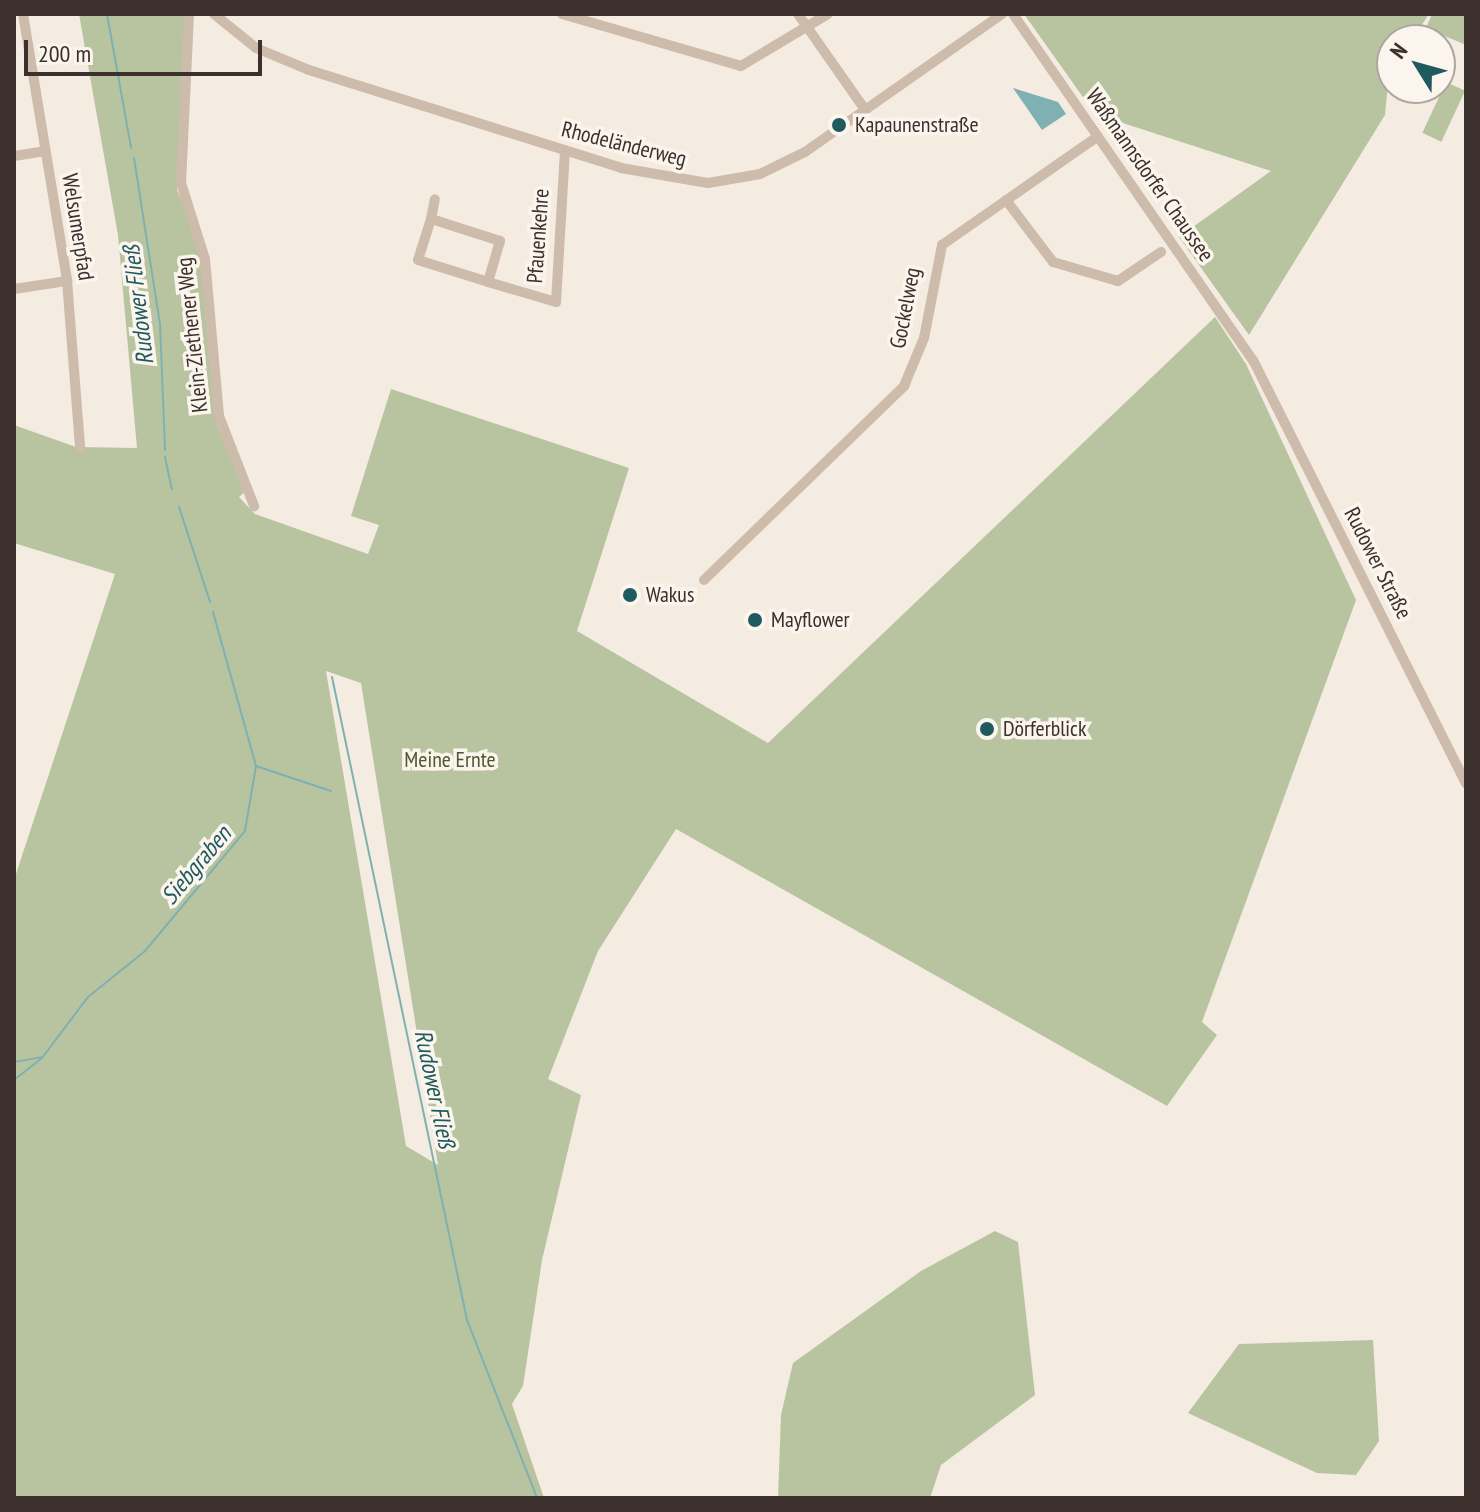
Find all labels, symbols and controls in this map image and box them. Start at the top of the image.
scale bar [28,24,266,74]
north arrow [1376,24,1456,104]
text: 200 m [38,38,91,69]
text: N [1384,38,1413,64]
street label: Waßmannsdorfer Chaussee [1080,84,1220,266]
place label: Kapaunenstraße [855,112,979,138]
street label: Rhodeländerweg [559,116,689,172]
marker: Kapaunenstraße [830,116,848,134]
street label: Welsumerpfad [57,172,99,282]
street label: Pfauenkehre [522,188,554,284]
water label: Rudower Fließ [116,244,160,366]
street label: Klein-Ziethener Weg [171,256,213,414]
street label: Gockelweg [884,265,926,351]
street label: Rudower Straße [1339,503,1417,623]
place label: Wakus [646,582,694,608]
marker: Wakus [621,586,639,604]
place label: Mayflower [771,607,850,633]
marker: Mayflower [746,611,764,629]
place label: Dörferblick [1003,716,1086,742]
marker: Dörferblick [978,720,996,738]
park label: Meine Ernte [404,747,496,773]
water label: Siebgraben [155,820,237,910]
water label: Rudower Fließ [408,1027,462,1151]

